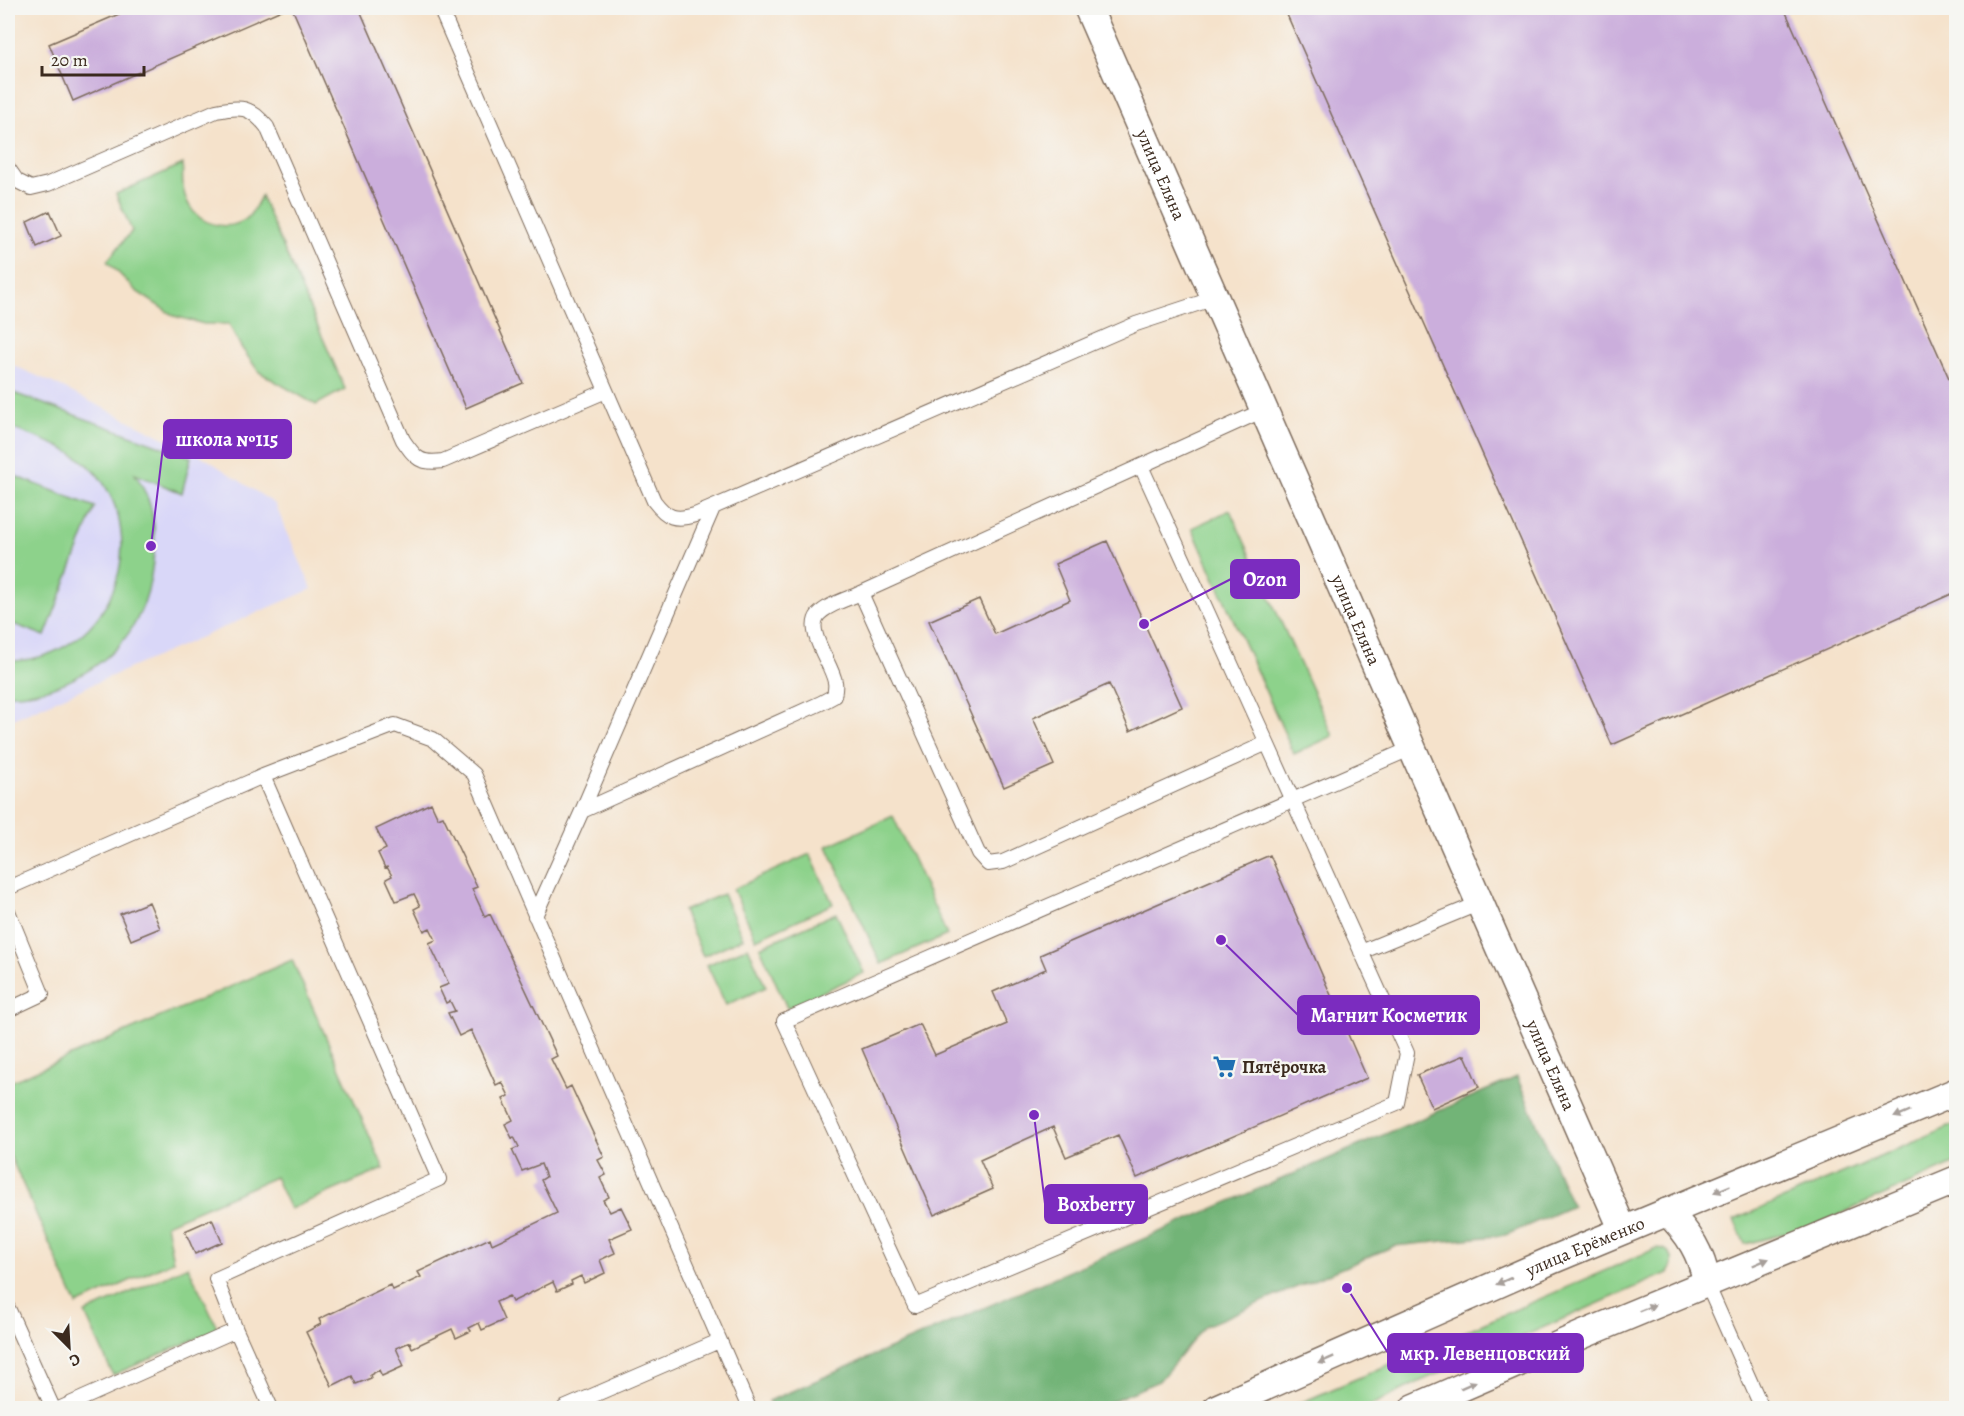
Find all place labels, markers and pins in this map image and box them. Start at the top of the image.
callout: школа №115 [164,420,291,458]
callout: Ozon [1231,560,1299,598]
callout: Магнит Косметик [1298,996,1479,1034]
supermarket icon: Пятёрочка [1211,1054,1237,1080]
place label: Пятёрочка [1242,1055,1327,1079]
callout: Boxberry [1045,1185,1147,1223]
callout: мкр. Левенцовский [1388,1334,1583,1372]

